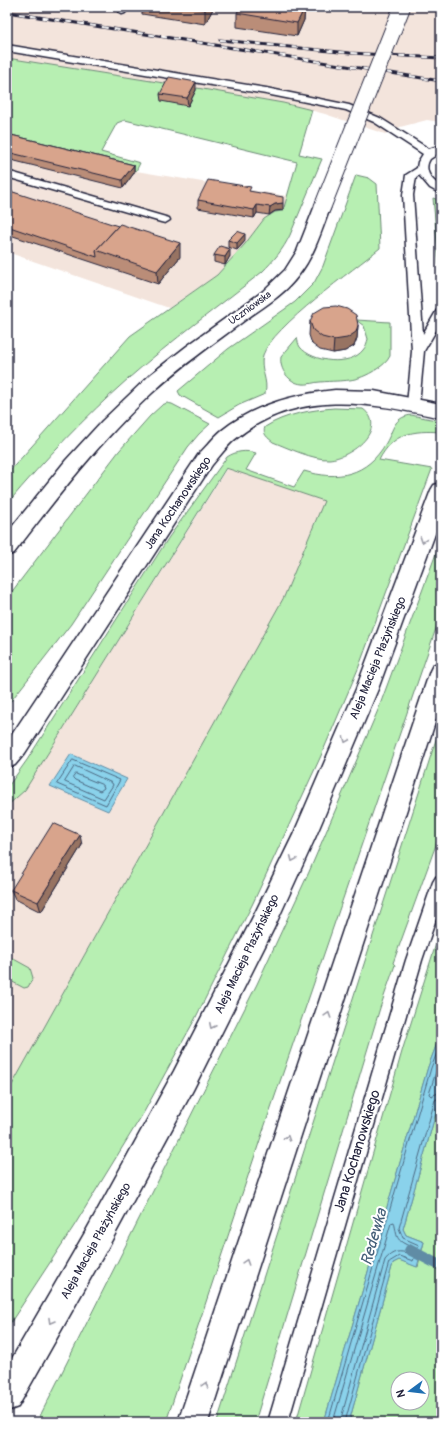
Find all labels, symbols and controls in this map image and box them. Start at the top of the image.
street label: Uczniowska [226,288,274,327]
street label: Jana Kochanowskiego [141,453,215,552]
one-way arrow [420,537,428,544]
street label: Aleja Macieja Płażyńskiego [346,594,410,722]
one-way arrow [343,736,351,743]
one-way arrow [290,854,298,862]
street label: Aleja Macieja Płażyńskiego [212,891,283,1016]
one-way arrow [323,1011,331,1018]
one-way arrow [209,1022,217,1029]
street label: Jana Kochanowskiego [330,1087,384,1214]
one-way arrow [282,1135,291,1142]
street label: Aleja Macieja Płażyńskiego [58,1180,135,1302]
water label: Redewka [356,1205,392,1268]
one-way arrow [241,1258,250,1265]
one-way arrow [48,1317,55,1324]
north arrow [390,1371,430,1411]
one-way arrow [201,1382,209,1389]
text: N [393,1388,408,1399]

